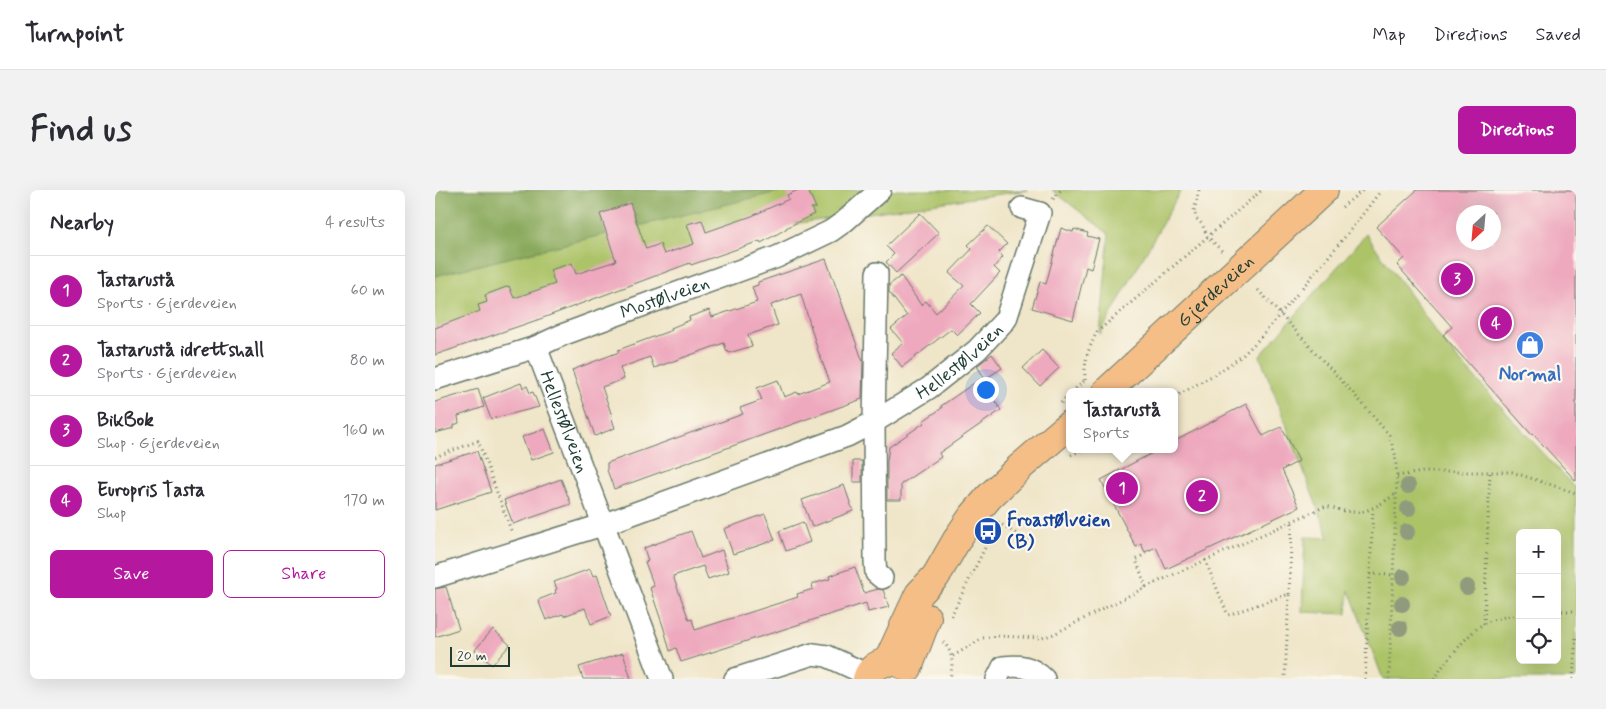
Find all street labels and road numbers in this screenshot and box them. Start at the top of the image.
street label: Gjerdeveien [1171,249,1259,333]
street label: Mostølveien [617,270,713,325]
street label: Hellestølveien [911,318,1009,406]
street label: Hellestølveien [534,367,595,476]

